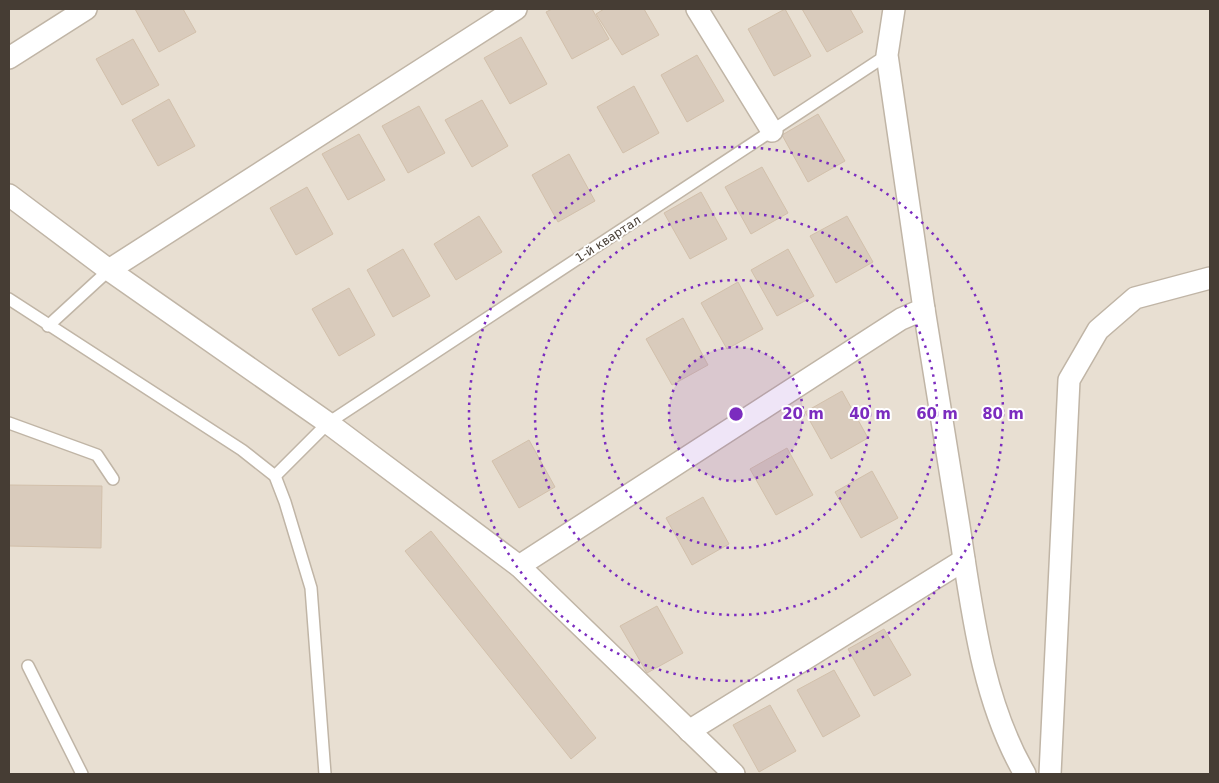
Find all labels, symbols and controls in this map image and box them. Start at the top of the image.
street label: 1-й квартал [573,213,643,265]
centre of rings [727,405,745,423]
text: 20 m [782,405,824,423]
text: 40 m [849,405,891,423]
text: 60 m [916,405,958,423]
text: 80 m [982,405,1024,423]

